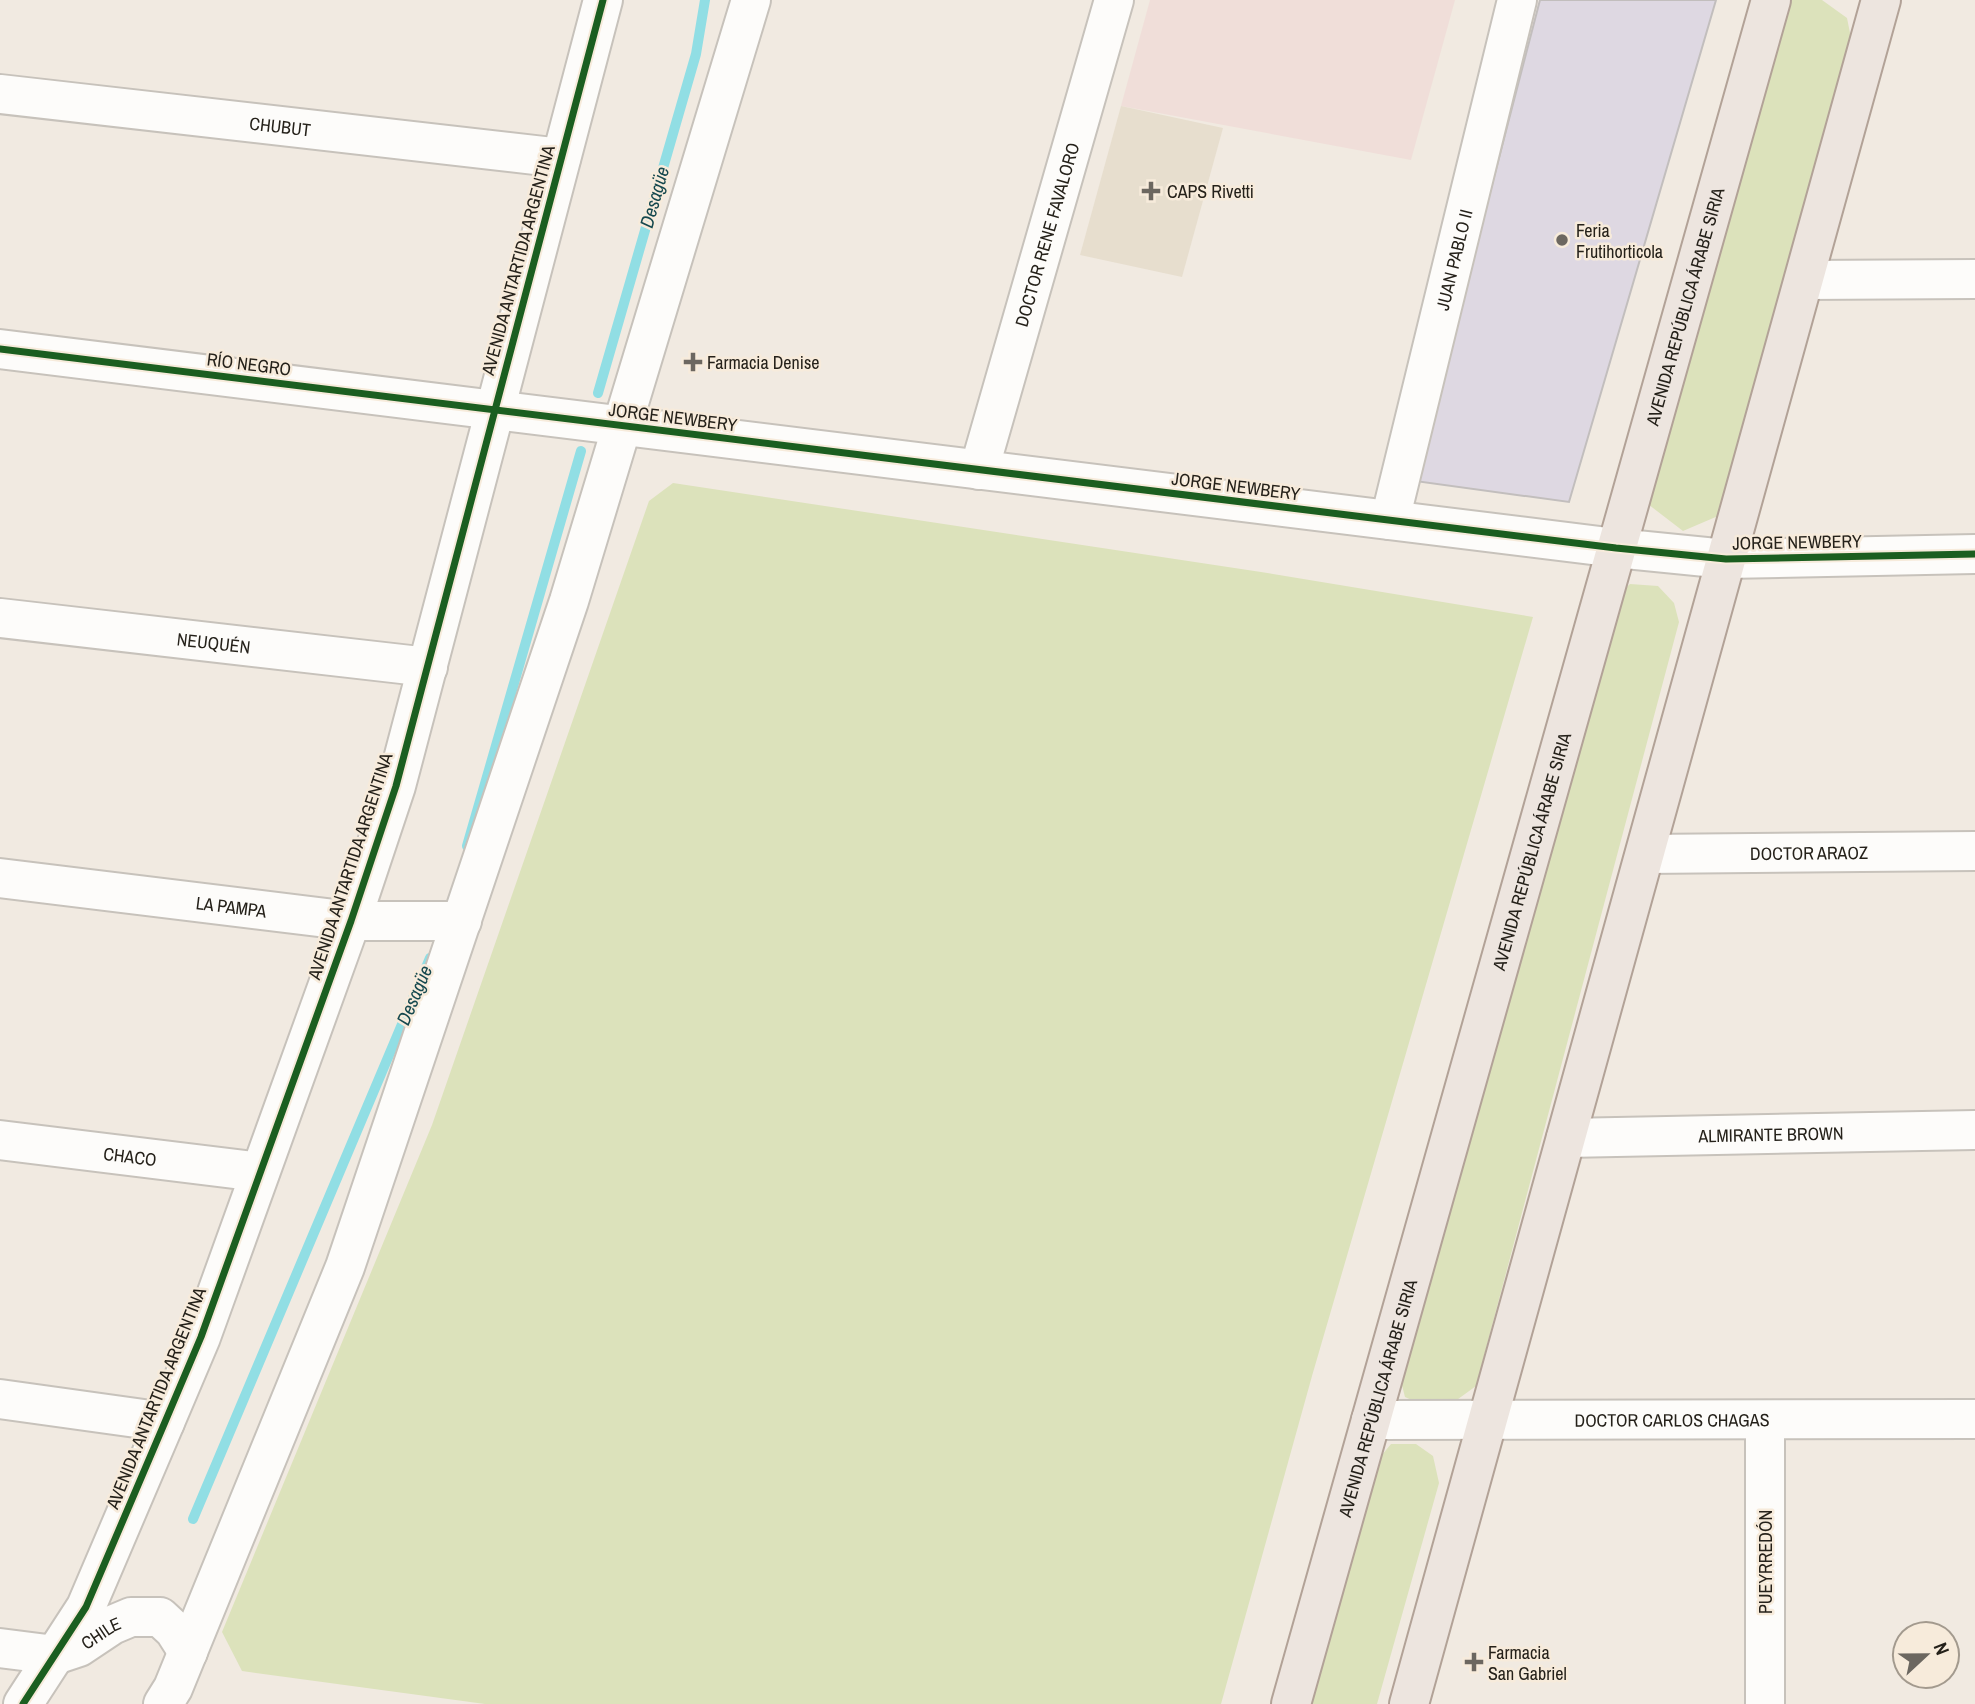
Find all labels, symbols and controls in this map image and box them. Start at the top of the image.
street label: CHUBUT [248,110,312,142]
street label: DOCTOR RENE FAVALORO [1008,140,1085,329]
street label: AVENIDA ANTARTIDA ARGENTINA [475,142,561,379]
water label: Desagüe [633,163,675,231]
place label: CAPS Rivetti [1167,179,1254,204]
marker: CAPS Rivetti [1141,181,1161,201]
street label: AVENIDA REPÚBLICA ÁRABE SIRIA [1639,184,1730,429]
street label: JUAN PABLO II [1429,207,1478,313]
place label: Feria Frutihorticola [1576,218,1663,264]
marker: Feria Frutihorticola [1554,232,1570,248]
street label: RÍO NEGRO [206,346,292,382]
place label: Farmacia Denise [707,350,819,375]
marker: Farmacia Denise [685,354,701,370]
street label: JORGE NEWBERY [607,397,739,437]
street label: JORGE NEWBERY [1170,466,1302,506]
street label: JORGE NEWBERY [1732,528,1862,556]
street label: NEUQUÉN [176,626,252,659]
street label: AVENIDA REPÚBLICA ÁRABE SIRIA [1486,729,1577,974]
street label: AVENIDA ANTARTIDA ARGENTINA [301,749,399,984]
street label: DOCTOR ARAOZ [1750,839,1868,866]
street label: LA PAMPA [195,890,268,923]
water label: Desagüe [390,961,438,1029]
street label: ALMIRANTE BROWN [1697,1120,1844,1148]
street label: CHACO [102,1140,158,1172]
street label: AVENIDA REPÚBLICA ÁRABE SIRIA [1332,1276,1423,1521]
street label: AVENIDA ANTARTIDA ARGENTINA [100,1283,212,1514]
street label: DOCTOR CARLOS CHAGAS [1574,1407,1770,1432]
street label: PUEYRREDÓN [1753,1510,1778,1614]
street label: CHILE [76,1610,125,1655]
north arrow [1891,1620,1961,1690]
text: N [1928,1639,1956,1659]
place label: Farmacia San Gabriel [1488,1640,1567,1686]
marker: Farmacia San Gabriel [1466,1654,1482,1670]

